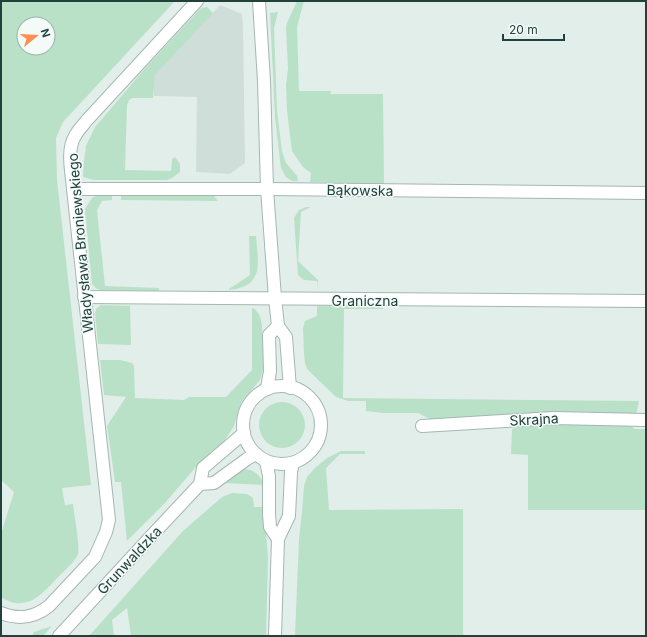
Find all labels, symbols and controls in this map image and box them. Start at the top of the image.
north arrow [16,16,56,56]
scale bar [503,16,564,42]
text: 20 m [509,22,538,37]
text: N [38,27,53,39]
street label: Władysława Broniewskiego [64,152,96,334]
street label: Bąkowska [326,181,394,199]
street label: Graniczna [332,292,398,309]
street label: Skrajna [509,409,559,429]
street label: Grunwaldzka [93,522,165,598]

